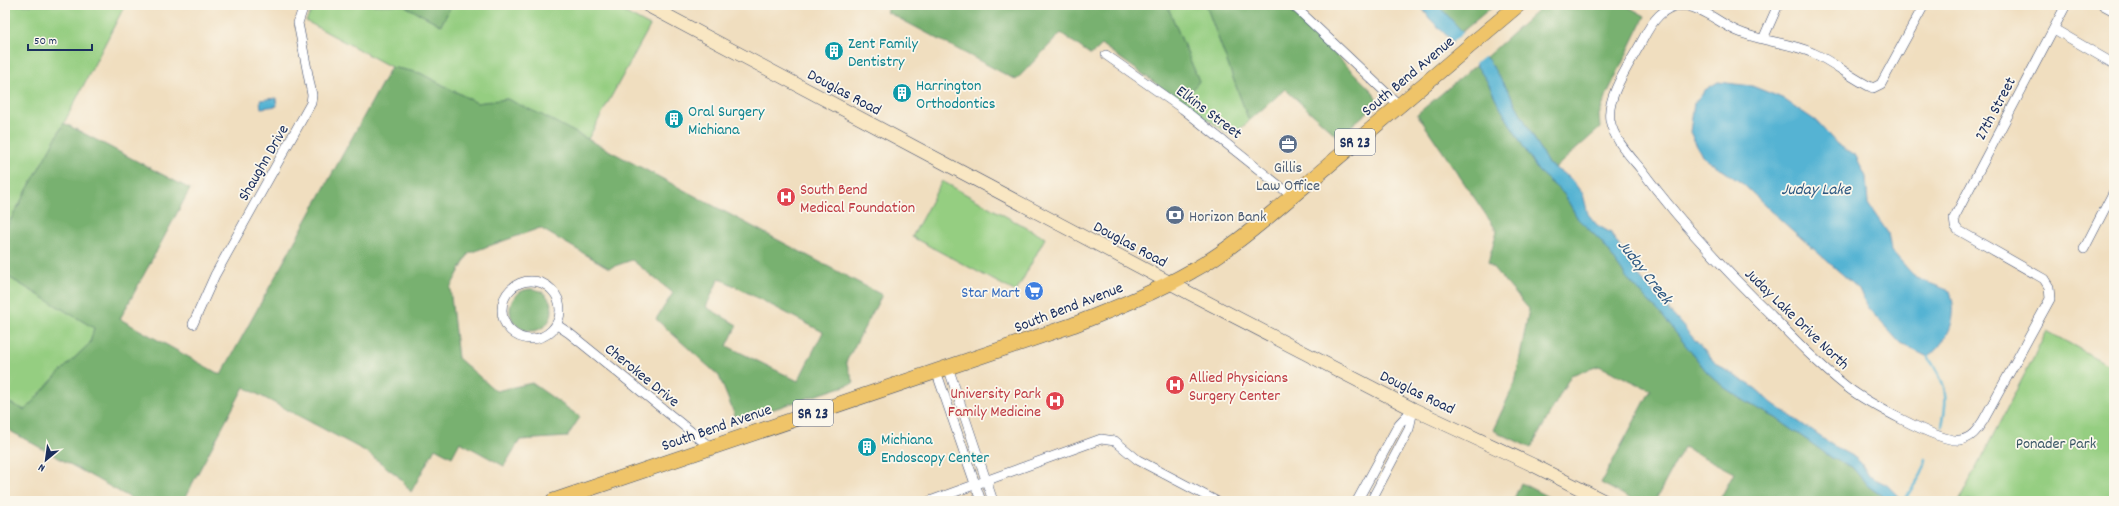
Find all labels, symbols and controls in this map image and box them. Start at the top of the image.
scale bar [28,26,92,52]
street label: South Bend Avenue [1357,31,1460,123]
text: 50 m [34,33,57,50]
place label: Zent Family Dentistry [848,33,918,74]
building icon: Zent Family Dentistry [823,40,845,62]
street label: Douglas Road [803,64,885,122]
street label: 27th Street [1970,73,2023,145]
place label: Harrington Orthodontics [916,75,996,116]
street label: Elkins Street [1171,81,1246,145]
building icon: Harrington Orthodontics [891,82,913,104]
place label: Oral Surgery Michiana [688,101,765,142]
building icon: Oral Surgery Michiana [663,108,685,130]
street label: Shaughn Drive [233,121,295,206]
road number: SR 23 [1335,129,1375,155]
office icon: Gillis Law Office [1277,133,1299,155]
place label: Gillis Law Office [1256,157,1320,198]
place label: South Bend Medical Foundation [800,179,915,220]
water label: Juday Lake [1781,179,1852,203]
hospital icon: South Bend Medical Foundation [775,186,797,208]
bank icon: Horizon Bank [1164,204,1186,226]
place label: Horizon Bank [1189,206,1266,229]
street label: Douglas Road [1089,216,1171,274]
water label: Juday Creek [1611,235,1678,312]
street label: Juday Lake Drive North [1739,264,1854,376]
street label: South Bend Avenue [1011,277,1127,340]
supermarket icon: Star Mart [1023,280,1045,302]
place label: Star Mart [961,282,1020,305]
street label: Cherokee Drive [599,339,684,413]
street label: Douglas Road [1375,365,1458,421]
place label: Allied Physicians Surgery Center [1189,367,1288,408]
hospital icon: Allied Physicians Surgery Center [1164,374,1186,396]
place label: University Park Family Medicine [948,383,1041,424]
hospital icon: University Park Family Medicine [1044,390,1066,412]
street label: South Bend Avenue [659,399,775,458]
road number: SR 23 [793,400,833,426]
place label: Michiana Endoscopy Center [881,429,989,470]
park label: Ponader Park [2016,433,2096,456]
building icon: Michiana Endoscopy Center [856,436,878,458]
north arrow [26,440,66,480]
text: N [35,458,48,475]

